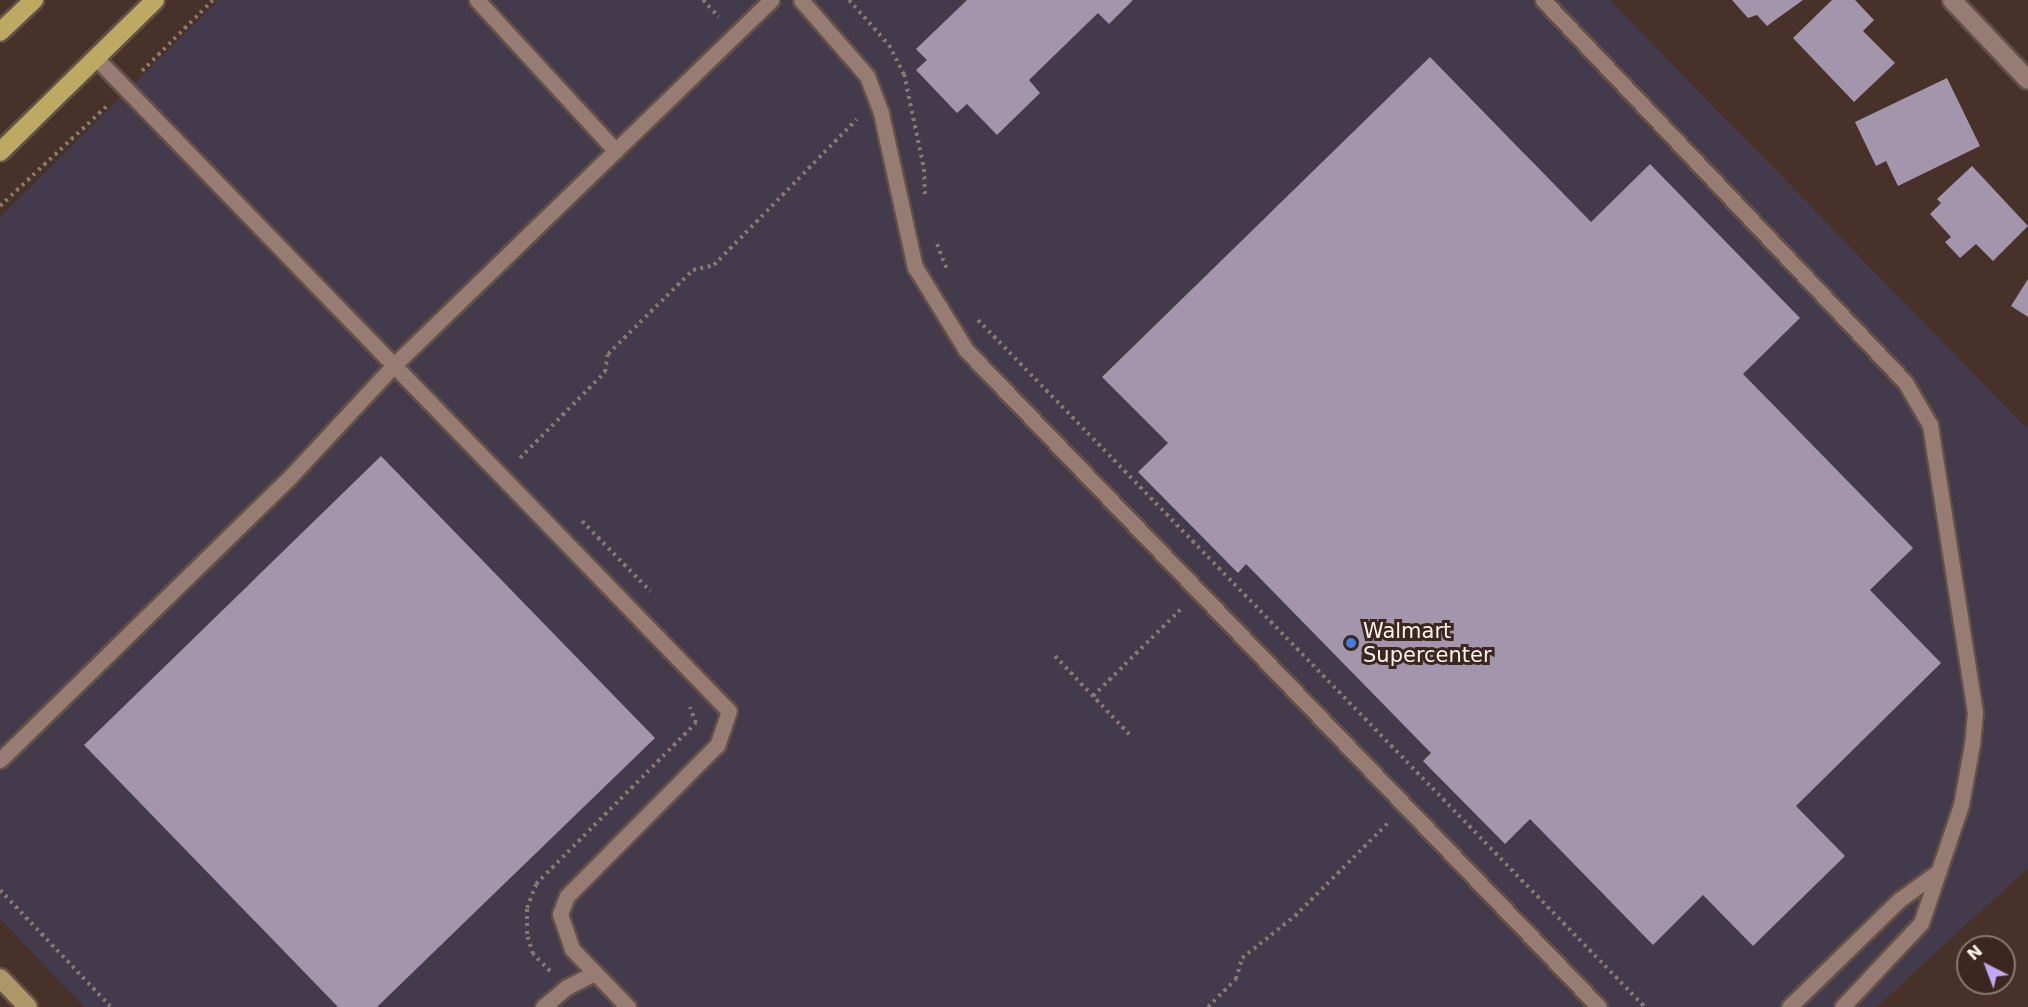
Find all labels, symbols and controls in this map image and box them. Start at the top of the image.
place label: Walmart Supercenter [1363,618,1492,668]
marker: Walmart Supercenter [1344,636,1358,650]
north arrow [1956,935,2016,995]
text: N [1964,941,1986,964]

